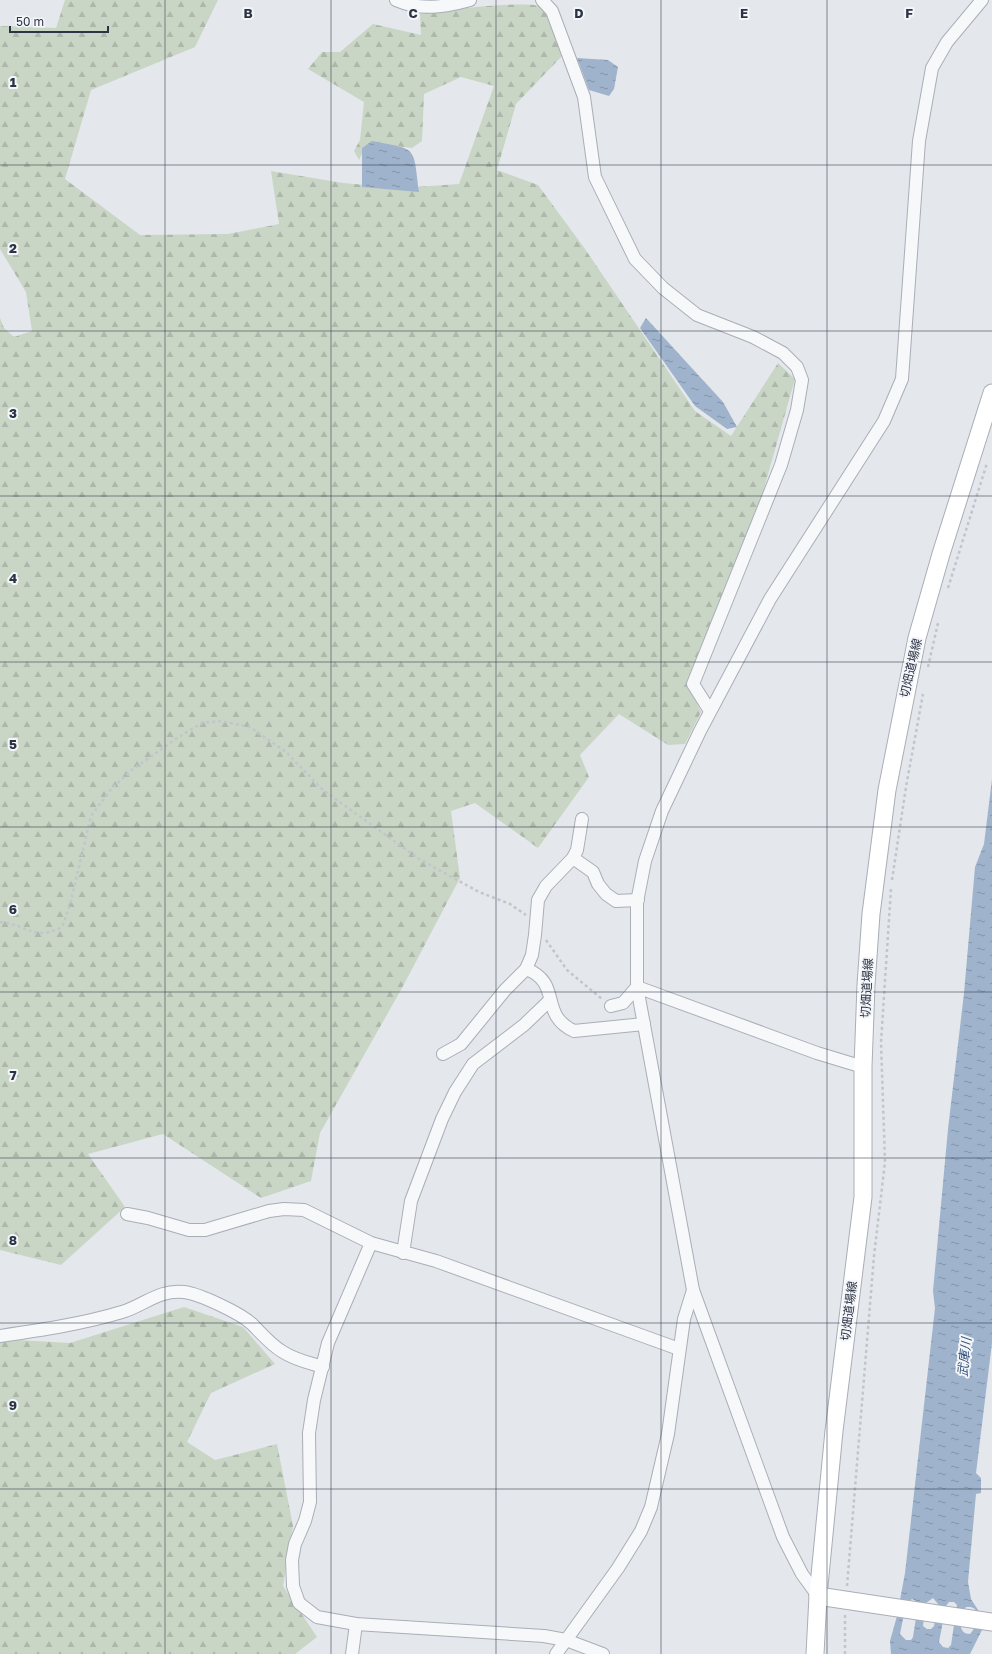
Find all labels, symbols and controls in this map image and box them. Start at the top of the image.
text: B [243,5,253,21]
text: C [408,5,418,21]
text: D [574,5,584,21]
text: E [740,5,748,21]
text: F [905,5,913,21]
scale bar [10,8,108,34]
text: 50 m [16,14,44,29]
text: 1 [10,74,17,90]
text: 2 [9,240,17,256]
text: 3 [9,405,17,421]
text: 4 [9,570,17,586]
street label: 切畑道場線 [896,637,925,699]
text: 5 [9,736,17,752]
text: 6 [9,901,17,917]
street label: 切畑道場線 [857,958,876,1018]
text: 7 [9,1067,17,1083]
text: 8 [9,1232,17,1248]
street label: 切畑道場線 [837,1280,860,1342]
water label: 武庫川 [954,1335,974,1377]
text: 9 [9,1397,17,1413]

